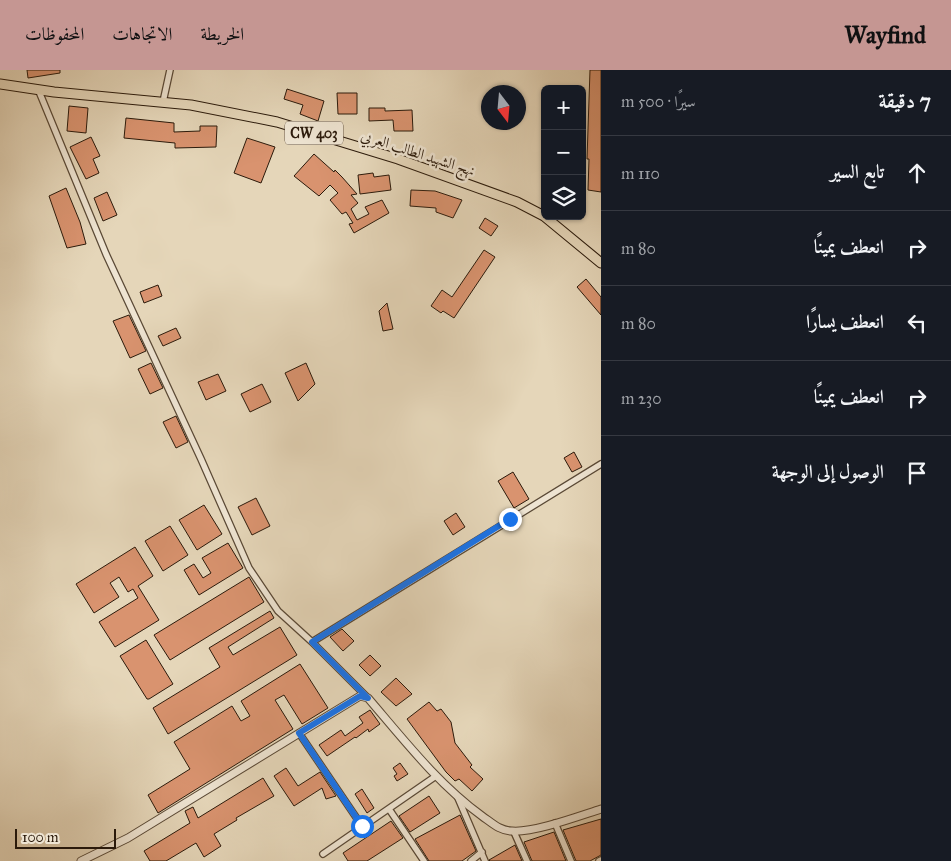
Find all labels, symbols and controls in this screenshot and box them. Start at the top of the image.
text: Wayfind [844,20,926,50]
text: المحفوظات [25,23,84,45]
text: الاتجاهات [112,23,172,45]
text: الخريطة [200,23,244,45]
north arrow [481,85,526,130]
map controls [541,85,586,220]
button: + [541,85,586,130]
text: 7 دقيقة [879,88,931,114]
text: سيرًا · 500 m [621,92,696,111]
road number: CW 403 [285,122,343,144]
street label: نهج الشهيد الطالب العربي [357,126,477,185]
button: − [541,130,586,175]
icon: ahead [903,159,931,187]
text: تابع السير [830,160,884,183]
text: 110 m [621,164,660,183]
button: layers [541,175,586,220]
icon: right [903,234,931,262]
text: انعطف يمينًا [814,235,884,258]
text: 80 m [621,239,656,258]
icon: left [903,309,931,337]
text: انعطف يسارًا [806,310,884,333]
text: 80 m [621,314,656,333]
icon: right [903,384,931,412]
text: انعطف يمينًا [814,385,884,408]
text: 230 m [621,389,662,408]
icon: arrive [903,459,931,487]
text: الوصول إلى الوجهة [772,460,884,483]
route end [499,508,522,531]
route start [351,815,374,838]
scale bar [15,826,116,849]
text: 100 m [22,829,59,846]

